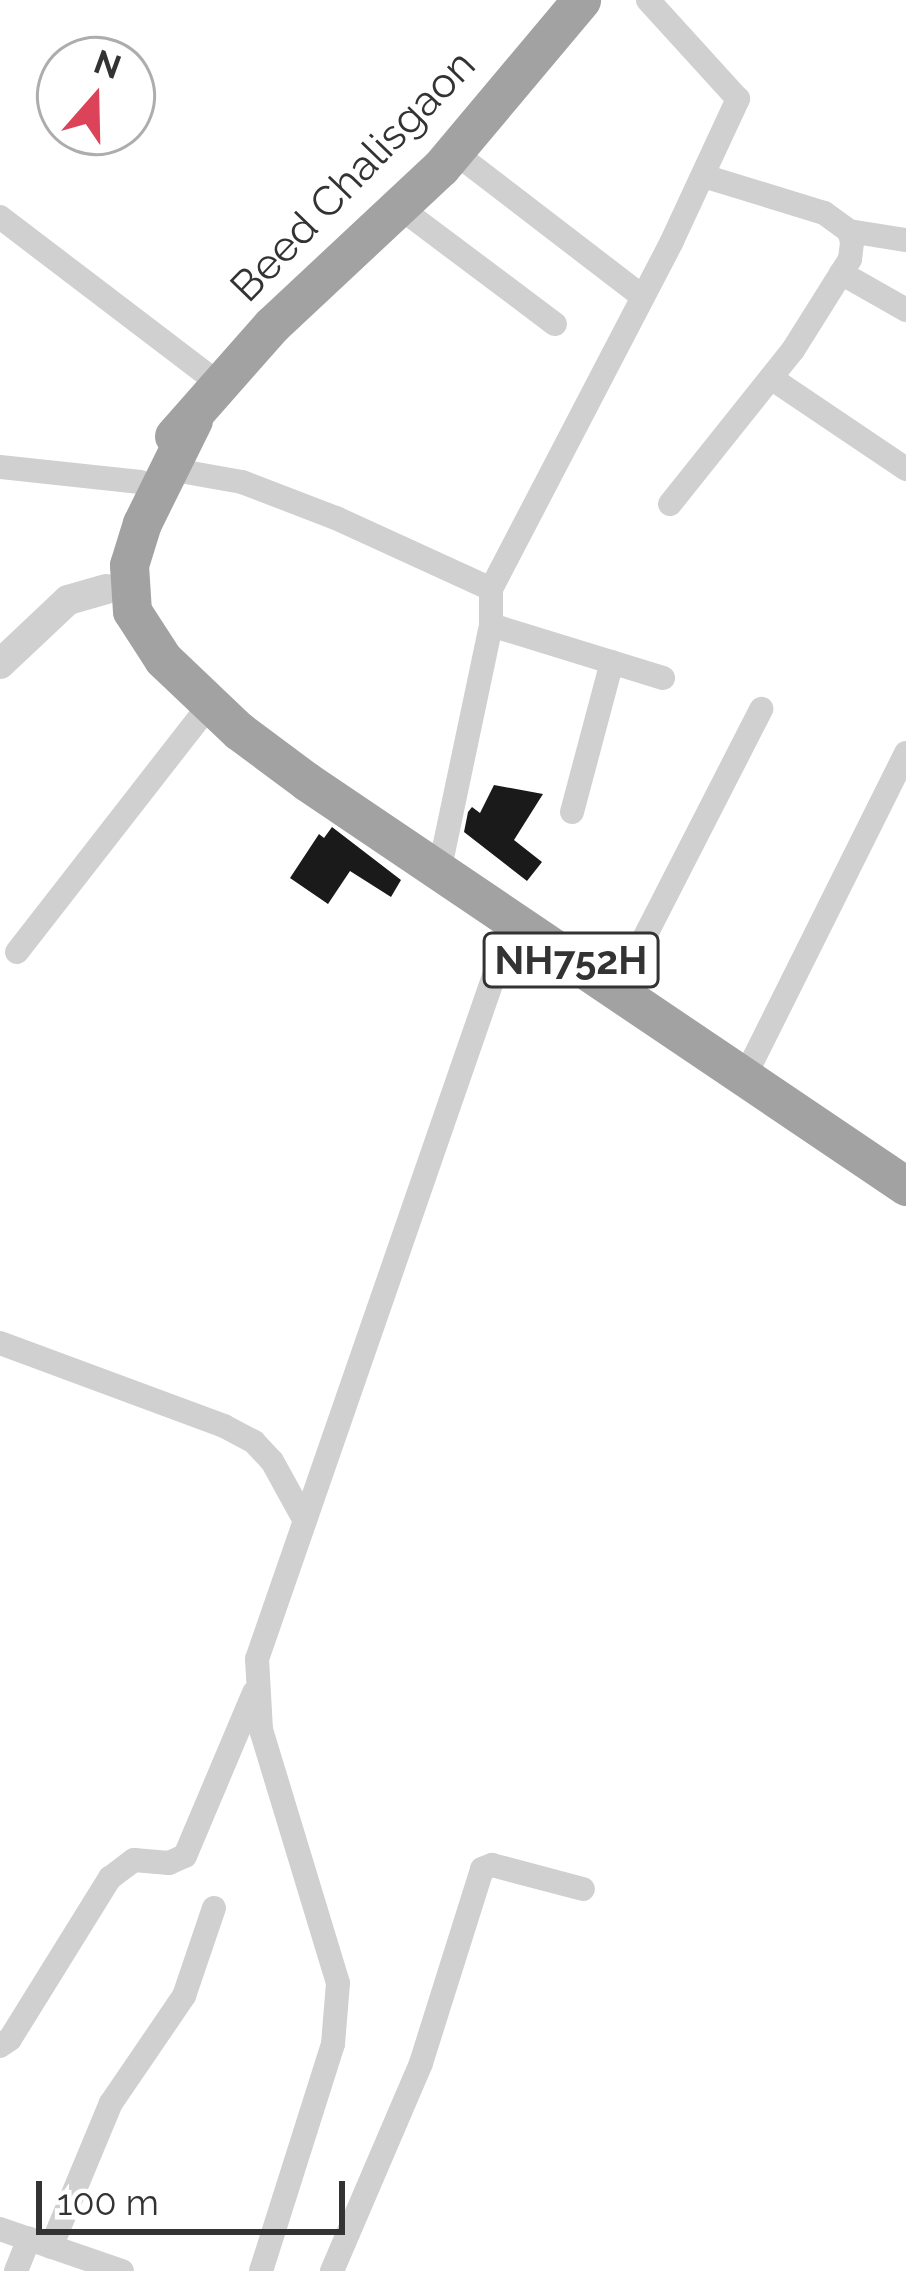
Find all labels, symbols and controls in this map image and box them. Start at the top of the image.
north arrow [36,36,156,156]
street label: Beed Chalisgaon [220,40,486,312]
text: N [89,42,126,87]
road number: NH752H [481,927,661,993]
scale bar [42,2157,351,2231]
text: 100 m [57,2181,159,2223]

